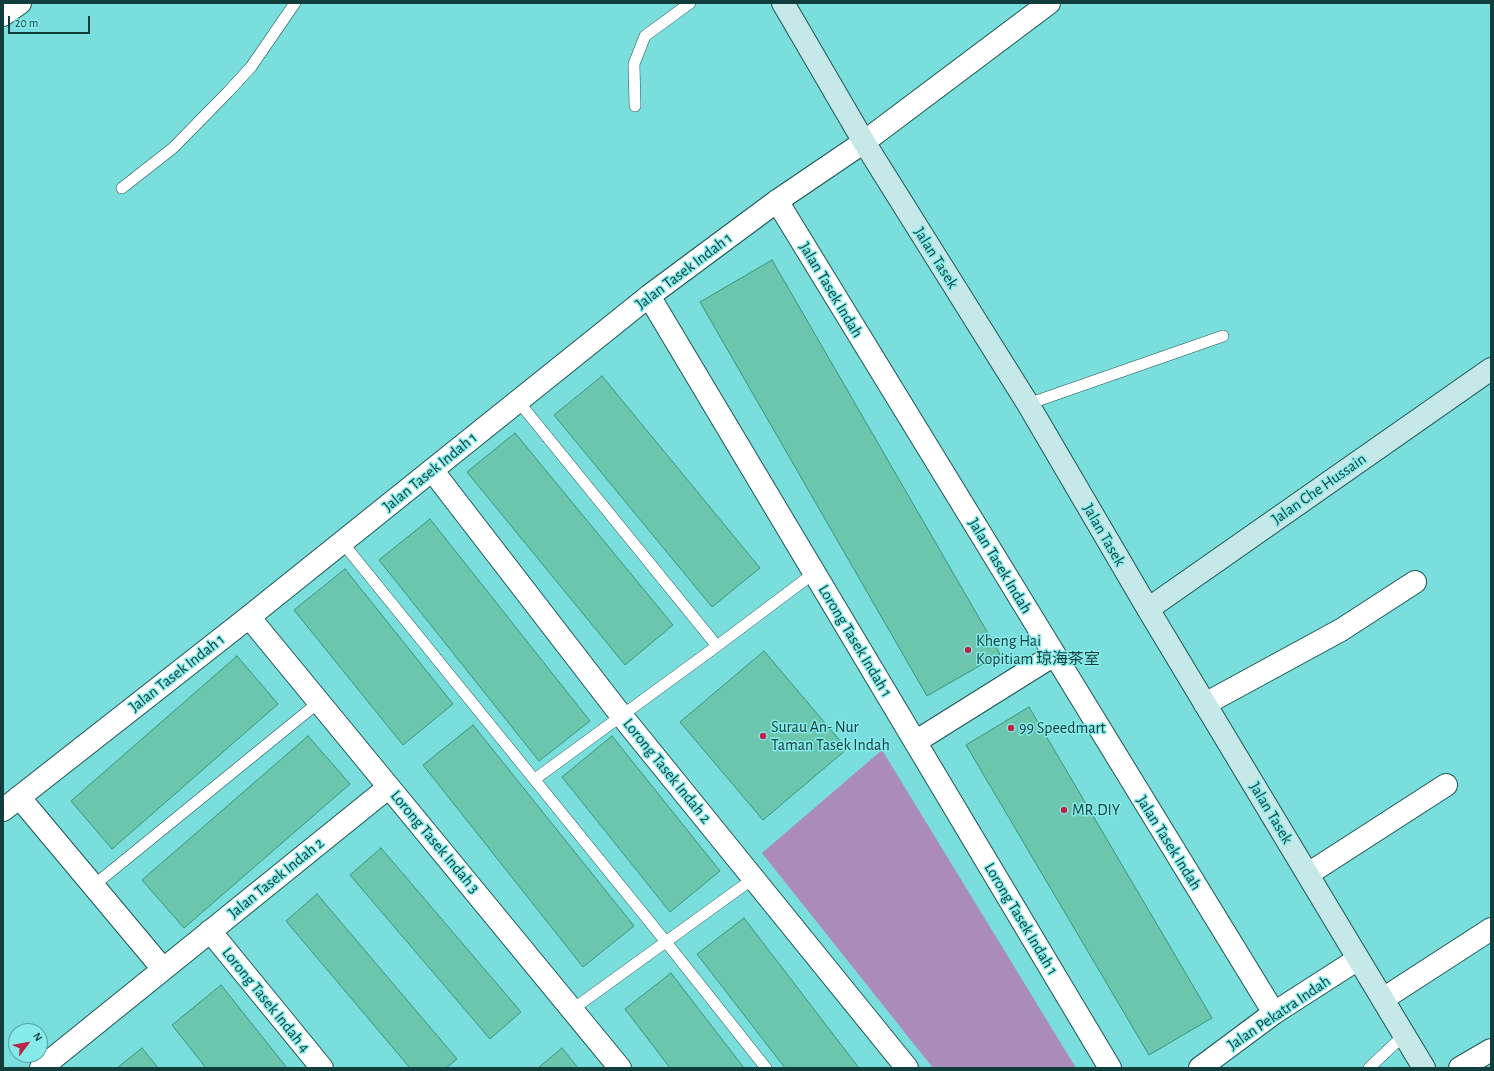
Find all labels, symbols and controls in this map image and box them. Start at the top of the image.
scale bar [10,8,92,34]
text: 20 m [15,17,38,29]
street label: Jalan Tasek [910,224,962,292]
street label: Jalan Tasek Indah 1 [632,228,736,314]
street label: Jalan Tasek Indah [795,239,867,341]
street label: Jalan Tasek Indah 1 [379,428,481,516]
street label: Jalan Che Hussain [1268,449,1370,529]
street label: Jalan Tasek [1078,500,1130,570]
street label: Jalan Tasek Indah [964,515,1036,617]
street label: Lorong Tasek Indah 1 [814,581,896,701]
street label: Jalan Tasek Indah 1 [125,630,229,716]
place label: Kheng Hai Kopitiam 琼海茶室 [976,631,1100,669]
marker: Kheng Hai Kopitiam 琼海茶室 [963,645,973,655]
street label: Lorong Tasek Indah 2 [619,715,715,827]
place label: Surau An- Nur Taman Tasek Indah [771,717,890,755]
place label: 99 Speedmart [1019,718,1106,738]
marker: 99 Speedmart [1006,723,1016,733]
marker: Surau An- Nur Taman Tasek Indah [758,731,768,741]
street label: Jalan Tasek [1245,779,1297,847]
street label: Lorong Tasek Indah 3 [386,787,484,897]
street label: Jalan Tasek Indah [1132,792,1206,894]
place label: MR.DIY [1072,800,1120,820]
marker: MR.DIY [1059,805,1069,815]
street label: Jalan Tasek Indah 2 [224,833,328,923]
street label: Lorong Tasek Indah 1 [980,859,1062,979]
street label: Lorong Tasek Indah 4 [218,944,314,1056]
street label: Jalan Pekatra Indah [1224,971,1334,1055]
north arrow [8,1023,48,1063]
text: N [31,1031,44,1043]

